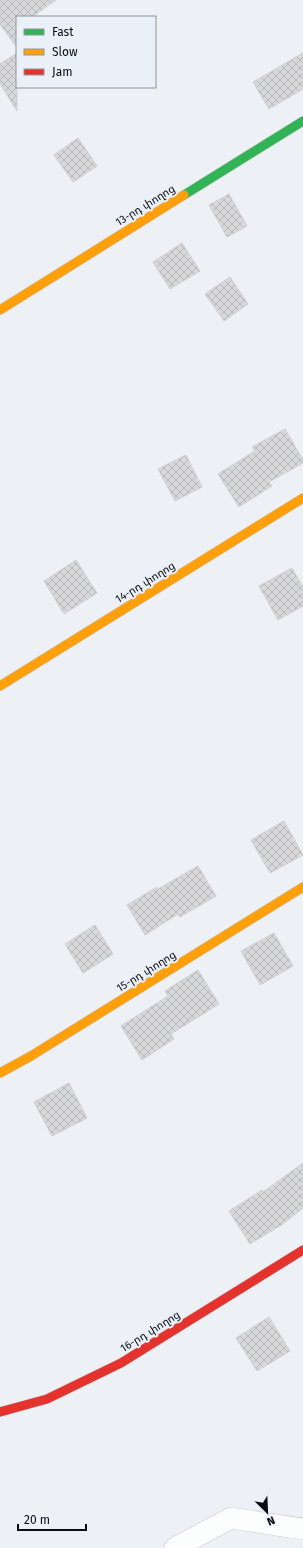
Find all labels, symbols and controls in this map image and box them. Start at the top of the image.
legend [16,16,156,88]
text: Fast [52,25,74,39]
text: Slow [52,45,78,59]
text: Jam [52,65,72,79]
street label: 13-րդ փողոց [113,182,177,229]
street label: 14-րդ փողոց [113,559,177,606]
street label: 15-րդ փողոց [114,948,178,995]
street label: 16-րդ փողոց [118,1308,182,1355]
north arrow [247,1492,287,1532]
scale bar [18,1506,86,1532]
text: 20 m [24,1513,50,1527]
text: N [265,1513,277,1528]

